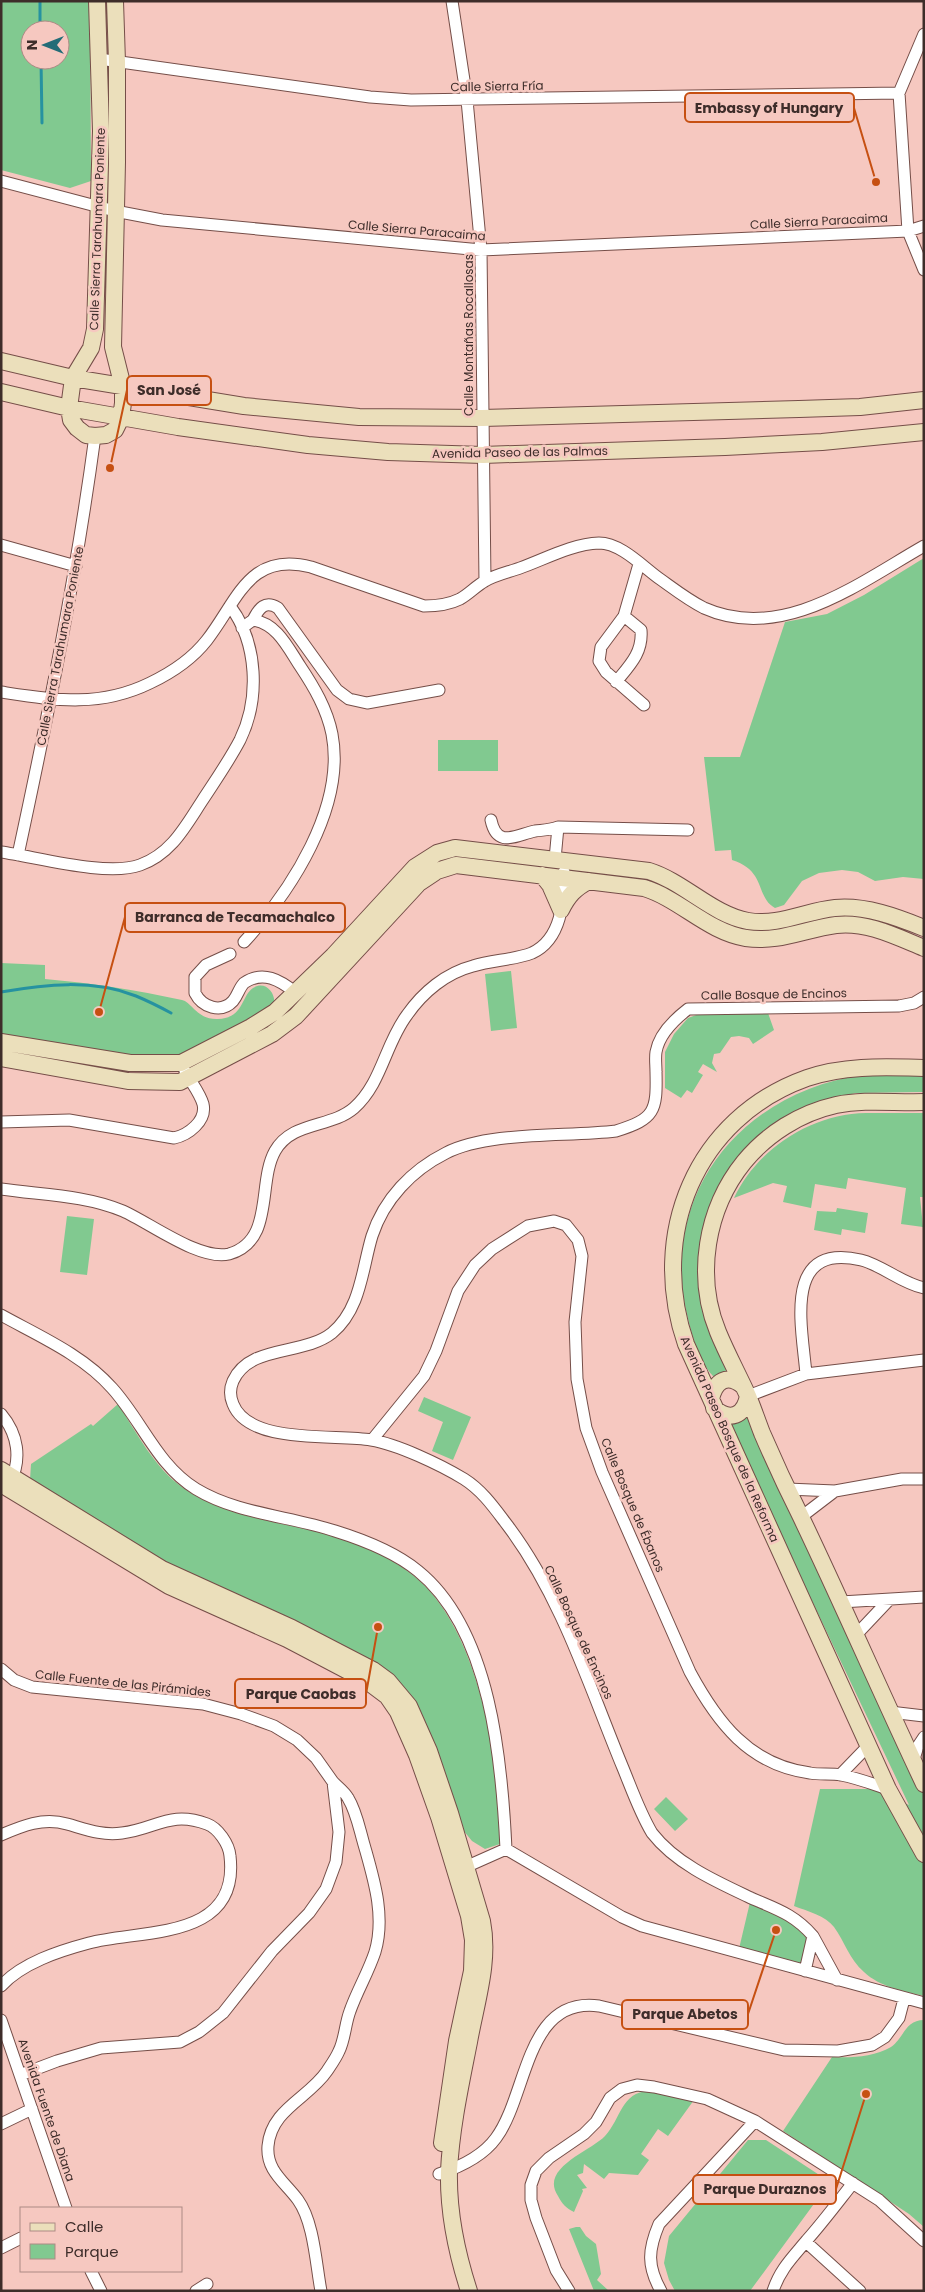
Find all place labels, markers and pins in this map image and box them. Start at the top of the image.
callout: Embassy of Hungary [685,93,854,122]
callout: San José [127,376,211,405]
callout: Barranca de Tecamachalco [125,903,345,932]
callout: Parque Caobas [235,1679,366,1708]
callout: Parque Abetos [622,2000,748,2029]
callout: Parque Duraznos [693,2175,836,2204]

